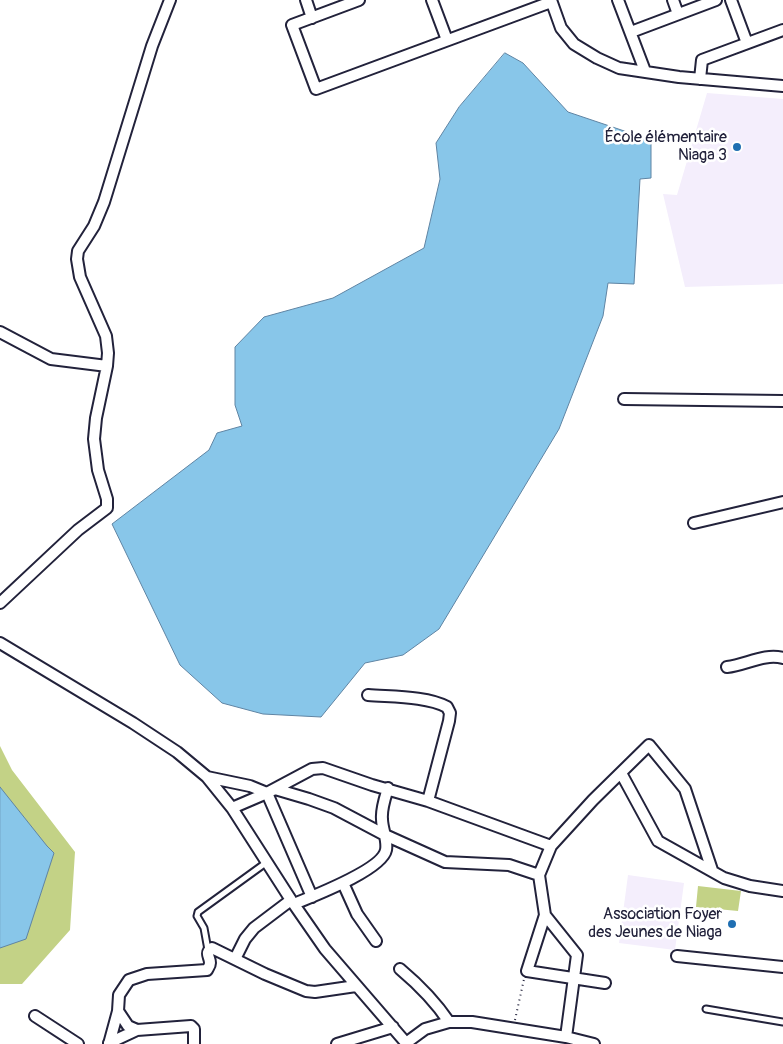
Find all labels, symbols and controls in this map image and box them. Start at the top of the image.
place label: École élémentaire Niaga 3 [605,128,727,166]
marker: École élémentaire Niaga 3 [731,141,743,153]
place label: Association Foyer des Jeunes de Niaga [588,905,722,943]
marker: Association Foyer des Jeunes de Niaga [726,918,738,930]

